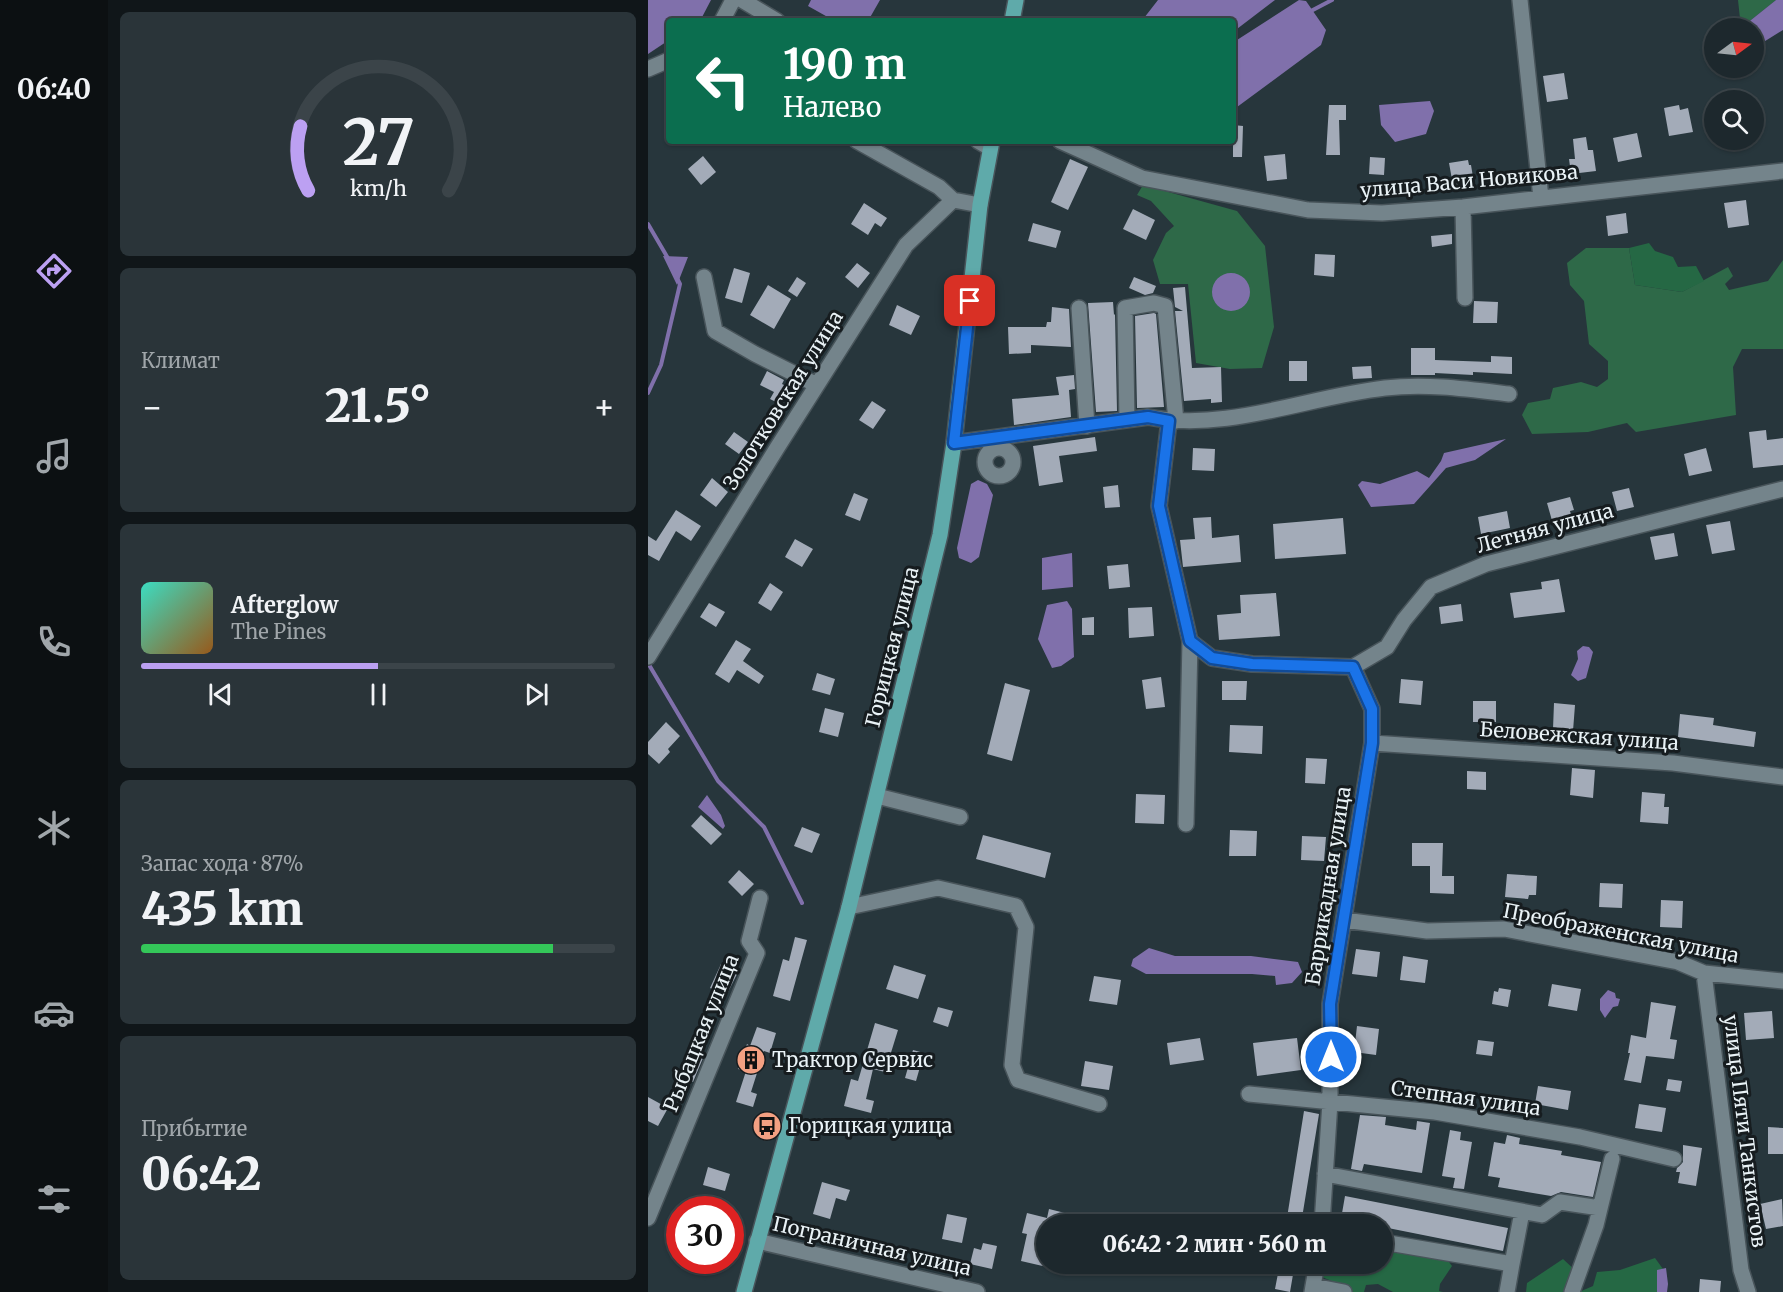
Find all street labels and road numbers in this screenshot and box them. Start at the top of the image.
street label: улица Васи Новикова [1359,159,1579,202]
street label: Золотковская улица [717,305,848,494]
street label: Летняя улица [1474,497,1616,558]
street label: Горицкая улица [860,564,924,730]
street label: Беловежская улица [1479,716,1680,755]
street label: Баррикадная улица [1299,784,1356,987]
street label: Преображенская улица [1501,897,1741,968]
street label: Рыбацкая улица [658,950,744,1115]
street label: улица Пяти Танкистов [1719,1013,1772,1249]
street label: Степная улица [1390,1075,1543,1120]
street label: Пограничная улица [770,1210,974,1281]

